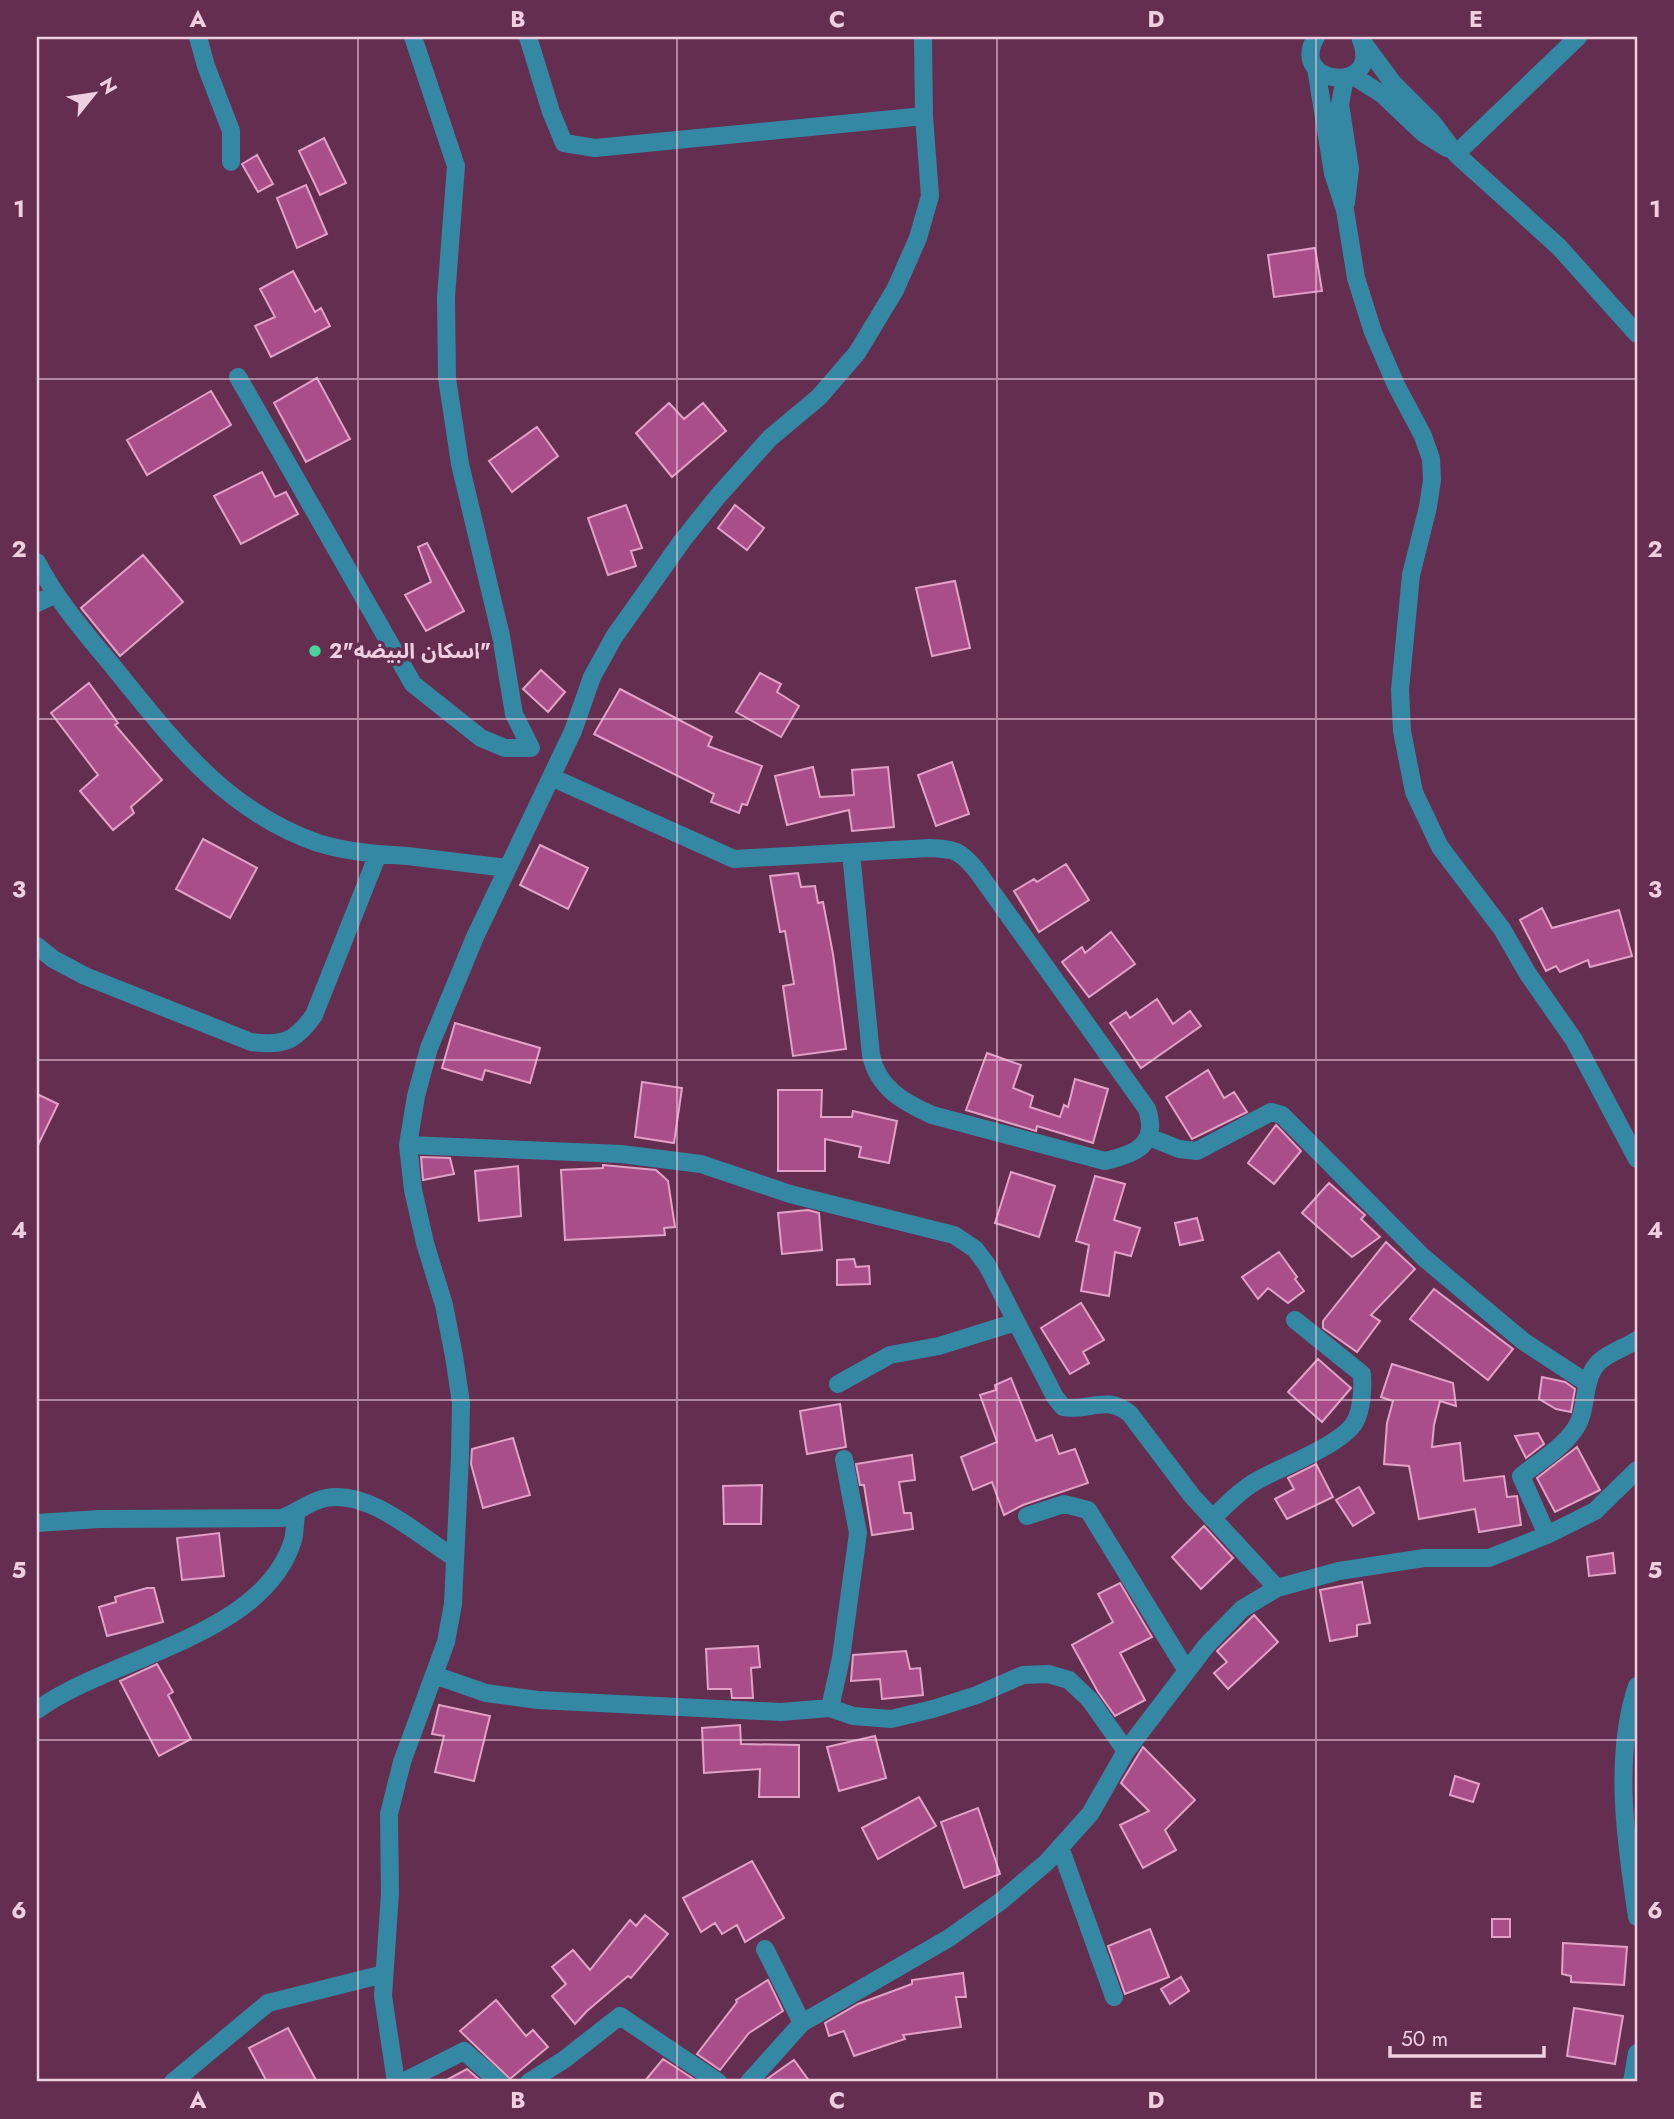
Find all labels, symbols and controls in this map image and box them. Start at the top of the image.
text: A [189,2,207,36]
text: B [510,2,526,36]
text: C [829,2,845,36]
text: D [1148,2,1165,36]
text: E [1469,2,1483,36]
north arrow [60,60,130,130]
text: N [93,72,124,99]
text: 1 [13,192,25,226]
text: 1 [1649,192,1661,226]
text: 2 [11,532,27,566]
text: 2 [1647,532,1663,566]
place label: اسكان البيضه"2" [329,636,491,666]
marker: اسكان البيضه"2" [307,643,323,659]
text: 3 [12,872,26,906]
text: 3 [1648,872,1662,906]
text: 4 [11,1213,27,1247]
text: 4 [1647,1213,1663,1247]
text: 5 [12,1553,26,1587]
text: 5 [1648,1553,1662,1587]
text: 6 [11,1893,27,1927]
text: 6 [1647,1893,1663,1927]
scale bar [1390,2014,1544,2058]
text: 50 m [1401,2024,1448,2054]
text: A [189,2083,207,2117]
text: B [510,2083,526,2117]
text: C [829,2083,845,2117]
text: D [1148,2083,1165,2117]
text: E [1469,2083,1483,2117]

